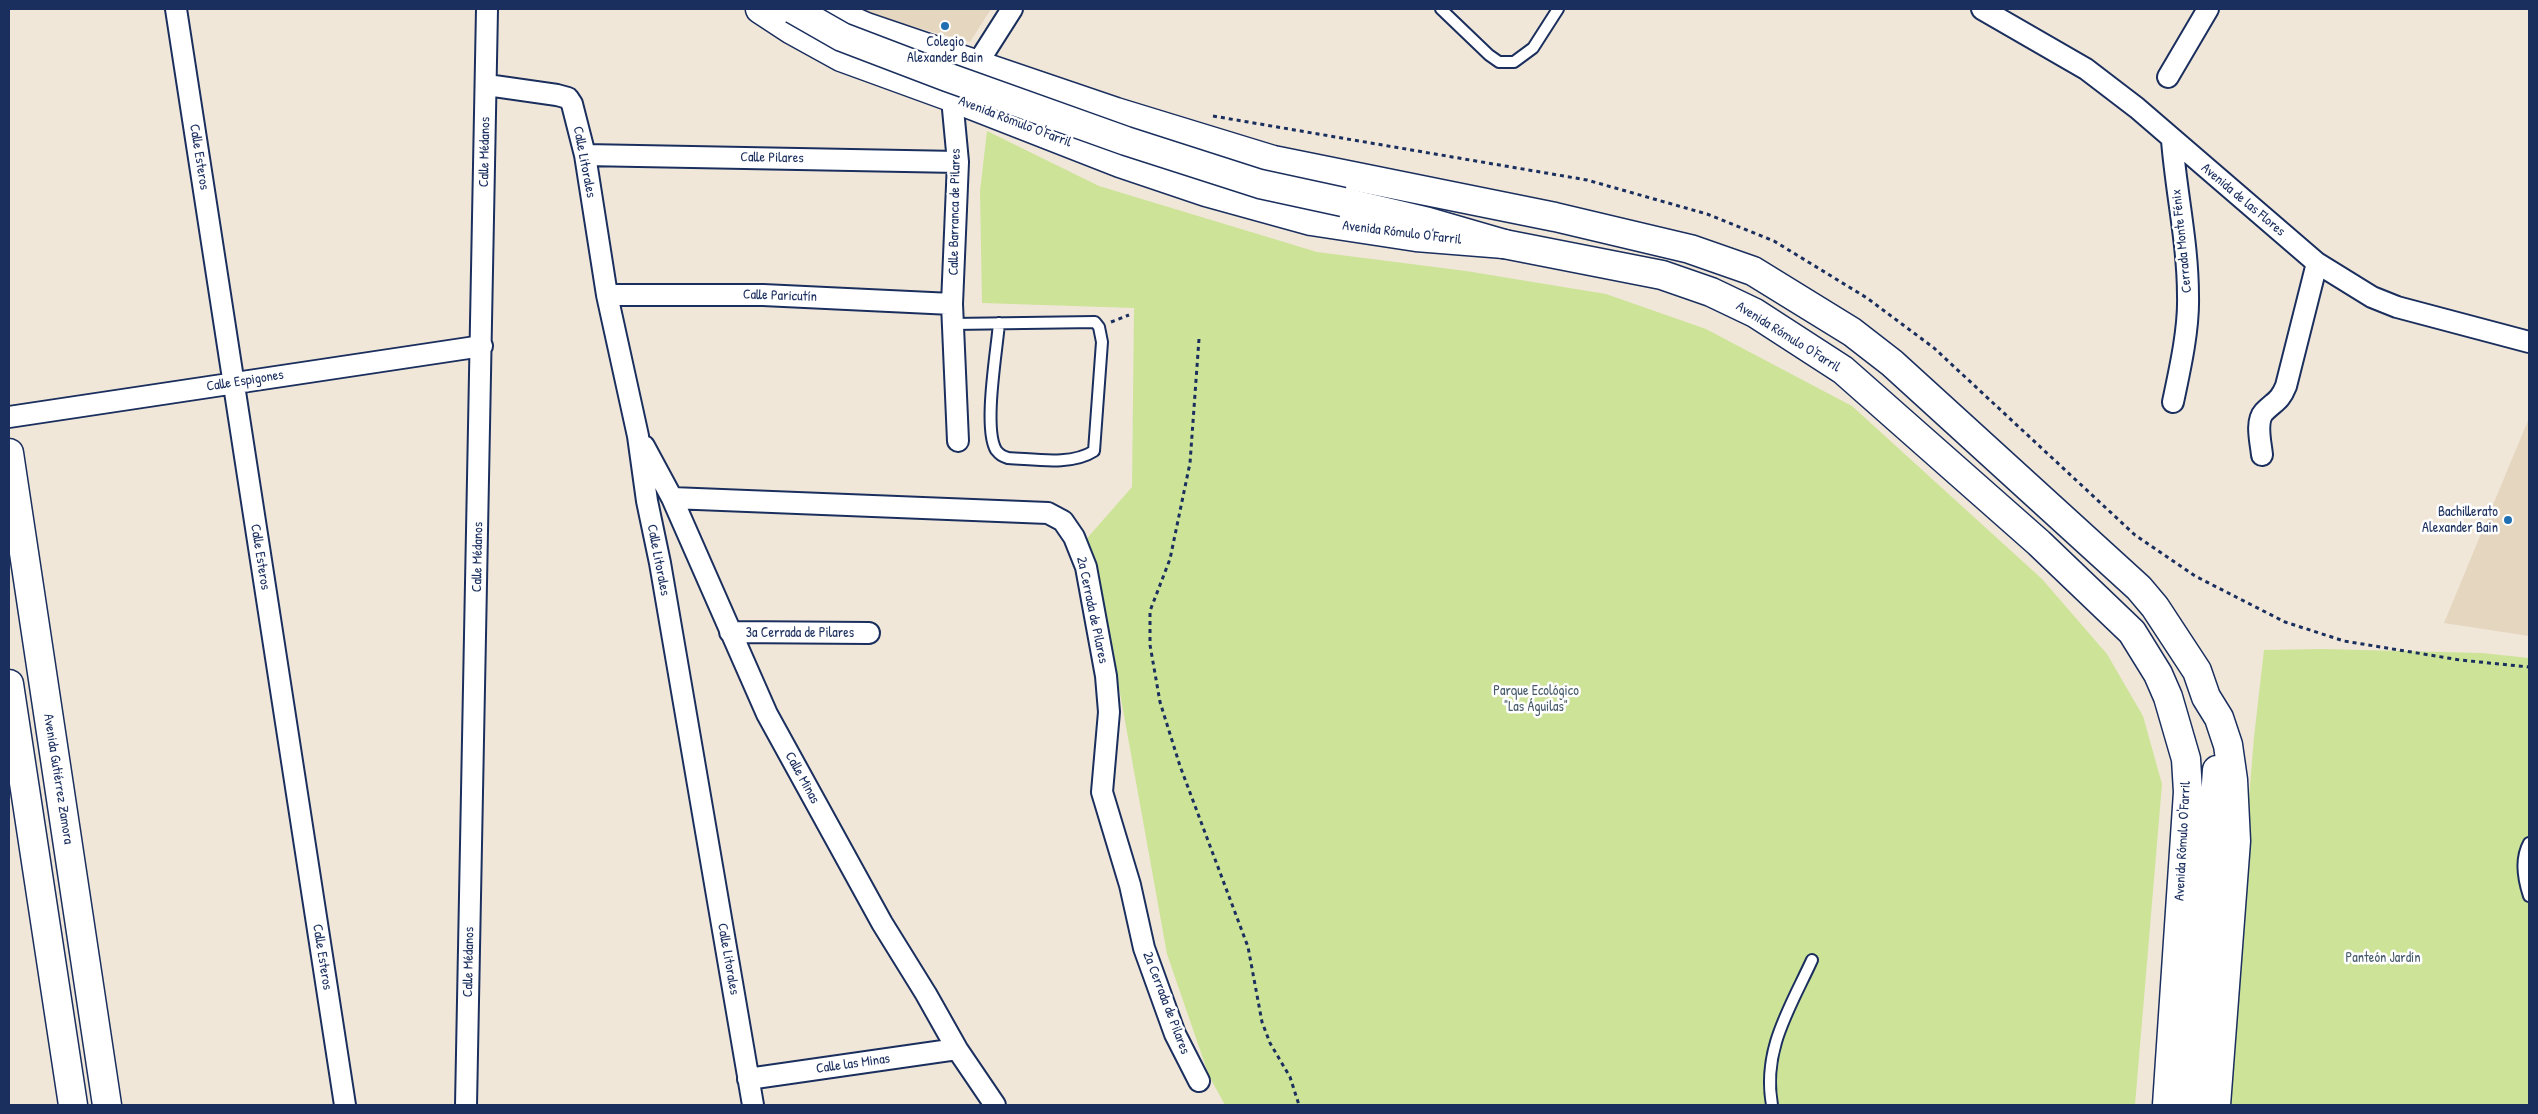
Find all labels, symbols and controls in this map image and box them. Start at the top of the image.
marker: Colegio Alexander Bain [939,20,951,32]
place label: Colegio Alexander Bain [907,34,983,66]
street label: Avenida Rómulo O'Farril [956,93,1074,151]
street label: Calle Médanos [476,117,494,187]
street label: Calle Esteros [186,123,212,191]
street label: Calle Litorales [569,125,599,199]
street label: Calle Barranca de Pilares [945,148,965,276]
street label: Calle Pilares [740,149,804,167]
street label: Avenida de las Flores [2198,160,2288,240]
street label: Cerrada Monte Fénix [2168,188,2196,294]
street label: Avenida Rómulo O'Farril [1342,217,1462,249]
street label: Calle Paricutín [743,286,817,306]
street label: Avenida Rómulo O'Farril [1733,298,1843,376]
street label: Calle Espigones [205,367,285,395]
place label: Bachillerato Alexander Bain [2422,504,2498,536]
marker: Bachillerato Alexander Bain [2502,514,2514,526]
street label: Calle Médanos [469,522,487,592]
street label: Calle Esteros [247,523,273,591]
street label: Calle Litorales [643,523,673,597]
street label: 2a Cerrada de Pilares [1072,555,1112,665]
street label: 3a Cerrada de Pilares [746,625,854,641]
park label: Parque Ecológico "Las Águilas" [1493,683,1579,716]
street label: Avenida Gutiérrez Zamora [39,713,77,845]
street label: Calle Minas [781,749,823,807]
street label: Avenida Rómulo O'Farril [2171,781,2195,901]
street label: Calle Litorales [713,922,743,996]
street label: Calle Esteros [309,923,335,991]
street label: Calle Médanos [460,927,478,997]
street label: 2a Cerrada de Pilares [1139,949,1193,1057]
park label: Panteón Jardín [2345,950,2421,966]
street label: Calle las Minas [815,1050,891,1078]

